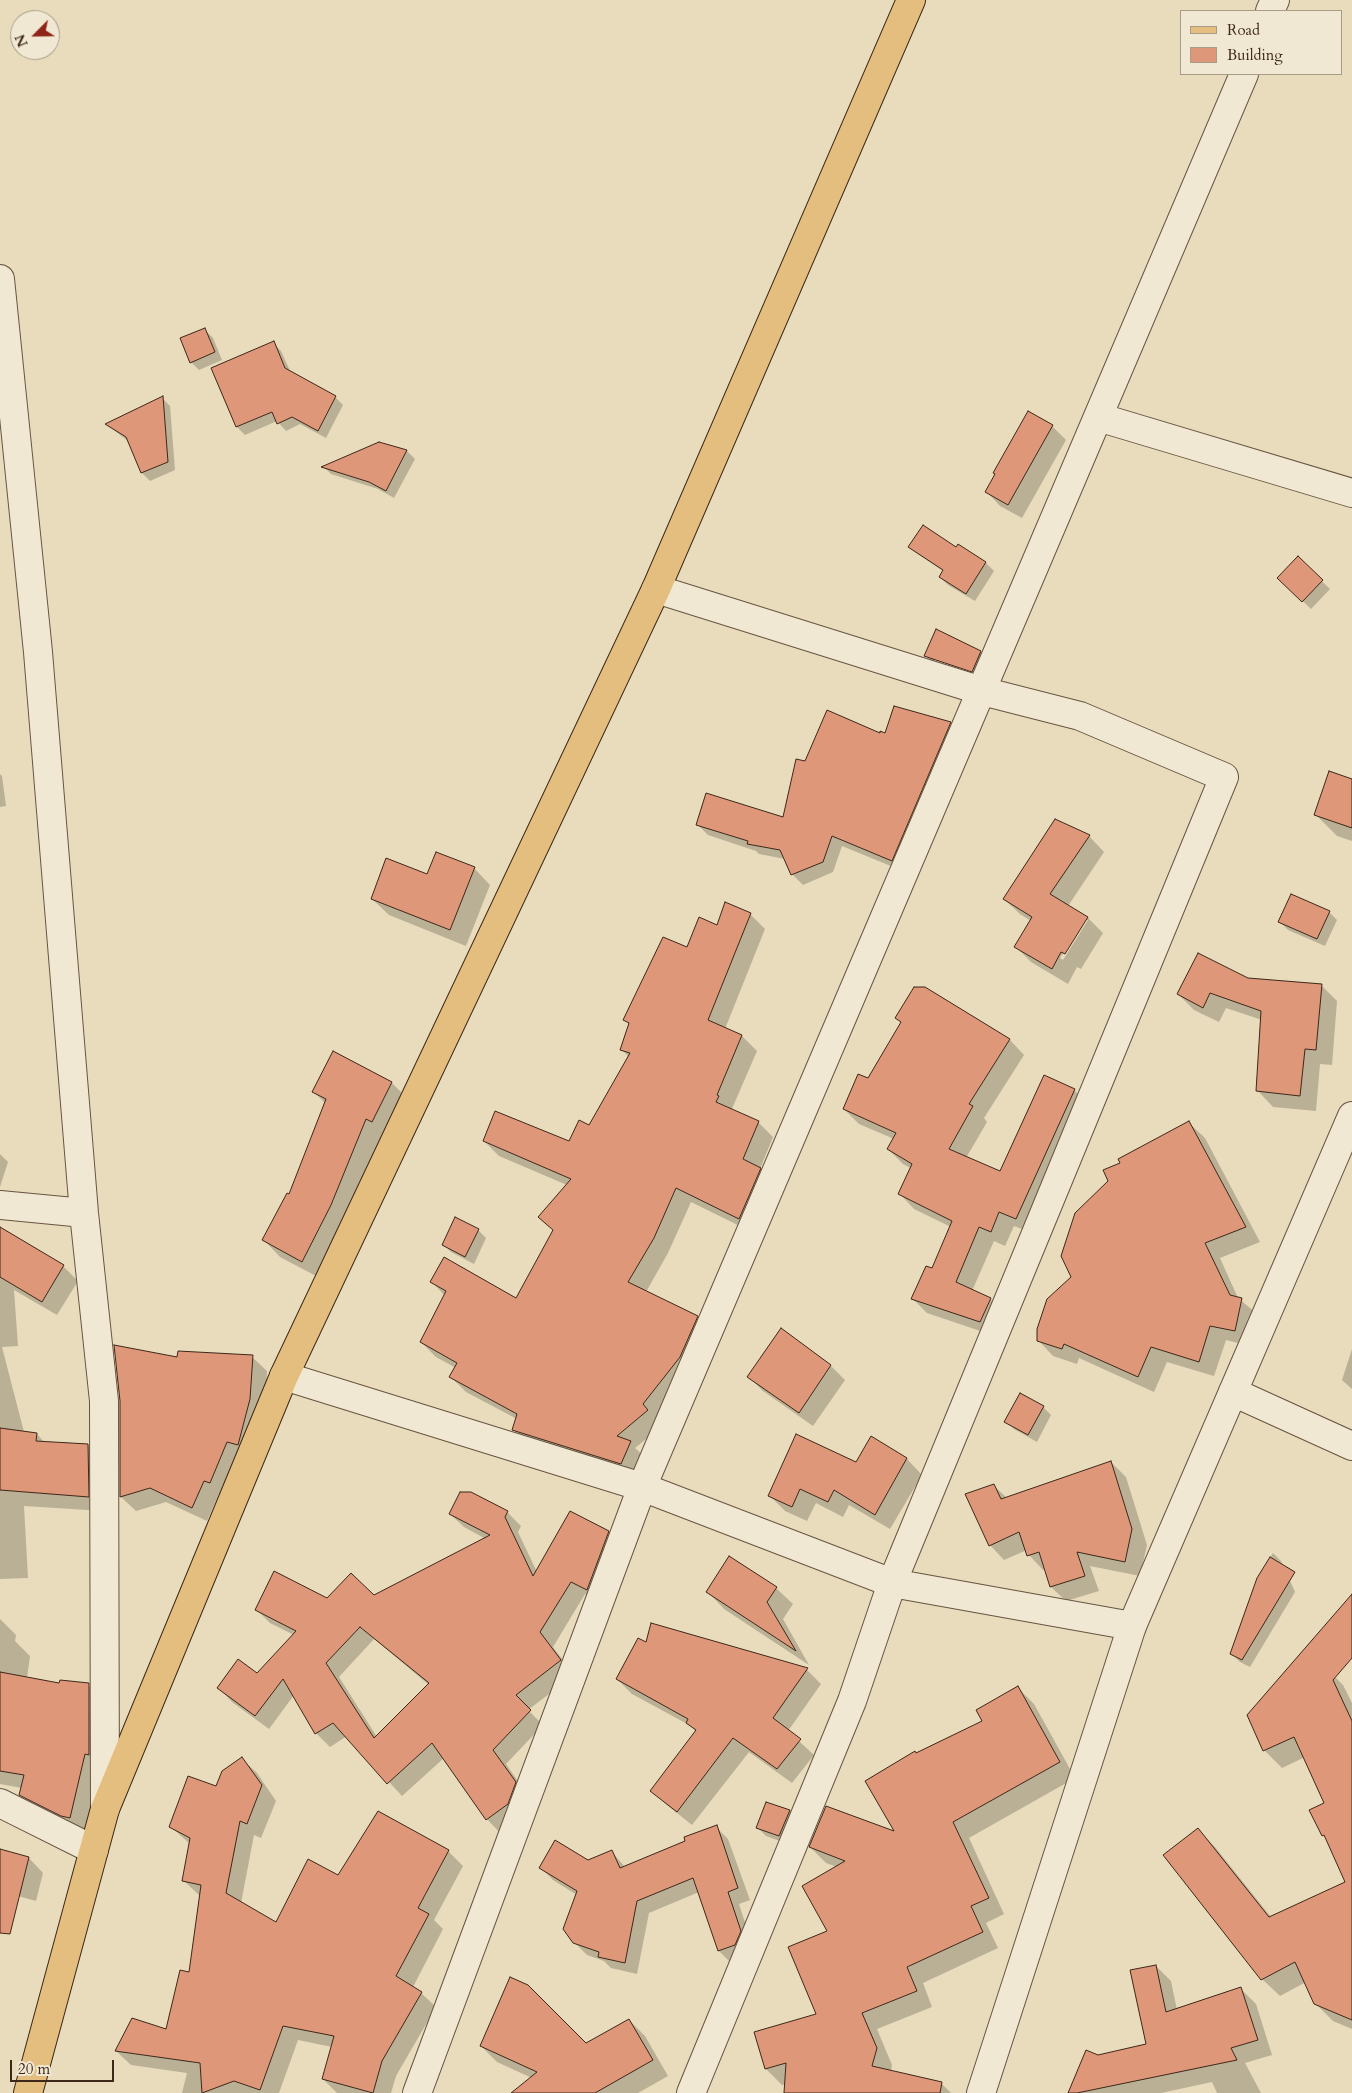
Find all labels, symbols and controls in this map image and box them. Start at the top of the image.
north arrow [10,10,60,60]
legend [1180,10,1342,75]
text: Road [1227,20,1260,40]
text: N [11,31,33,50]
text: Building [1227,45,1283,65]
scale bar [12,2050,116,2082]
text: 20 m [18,2059,50,2079]

